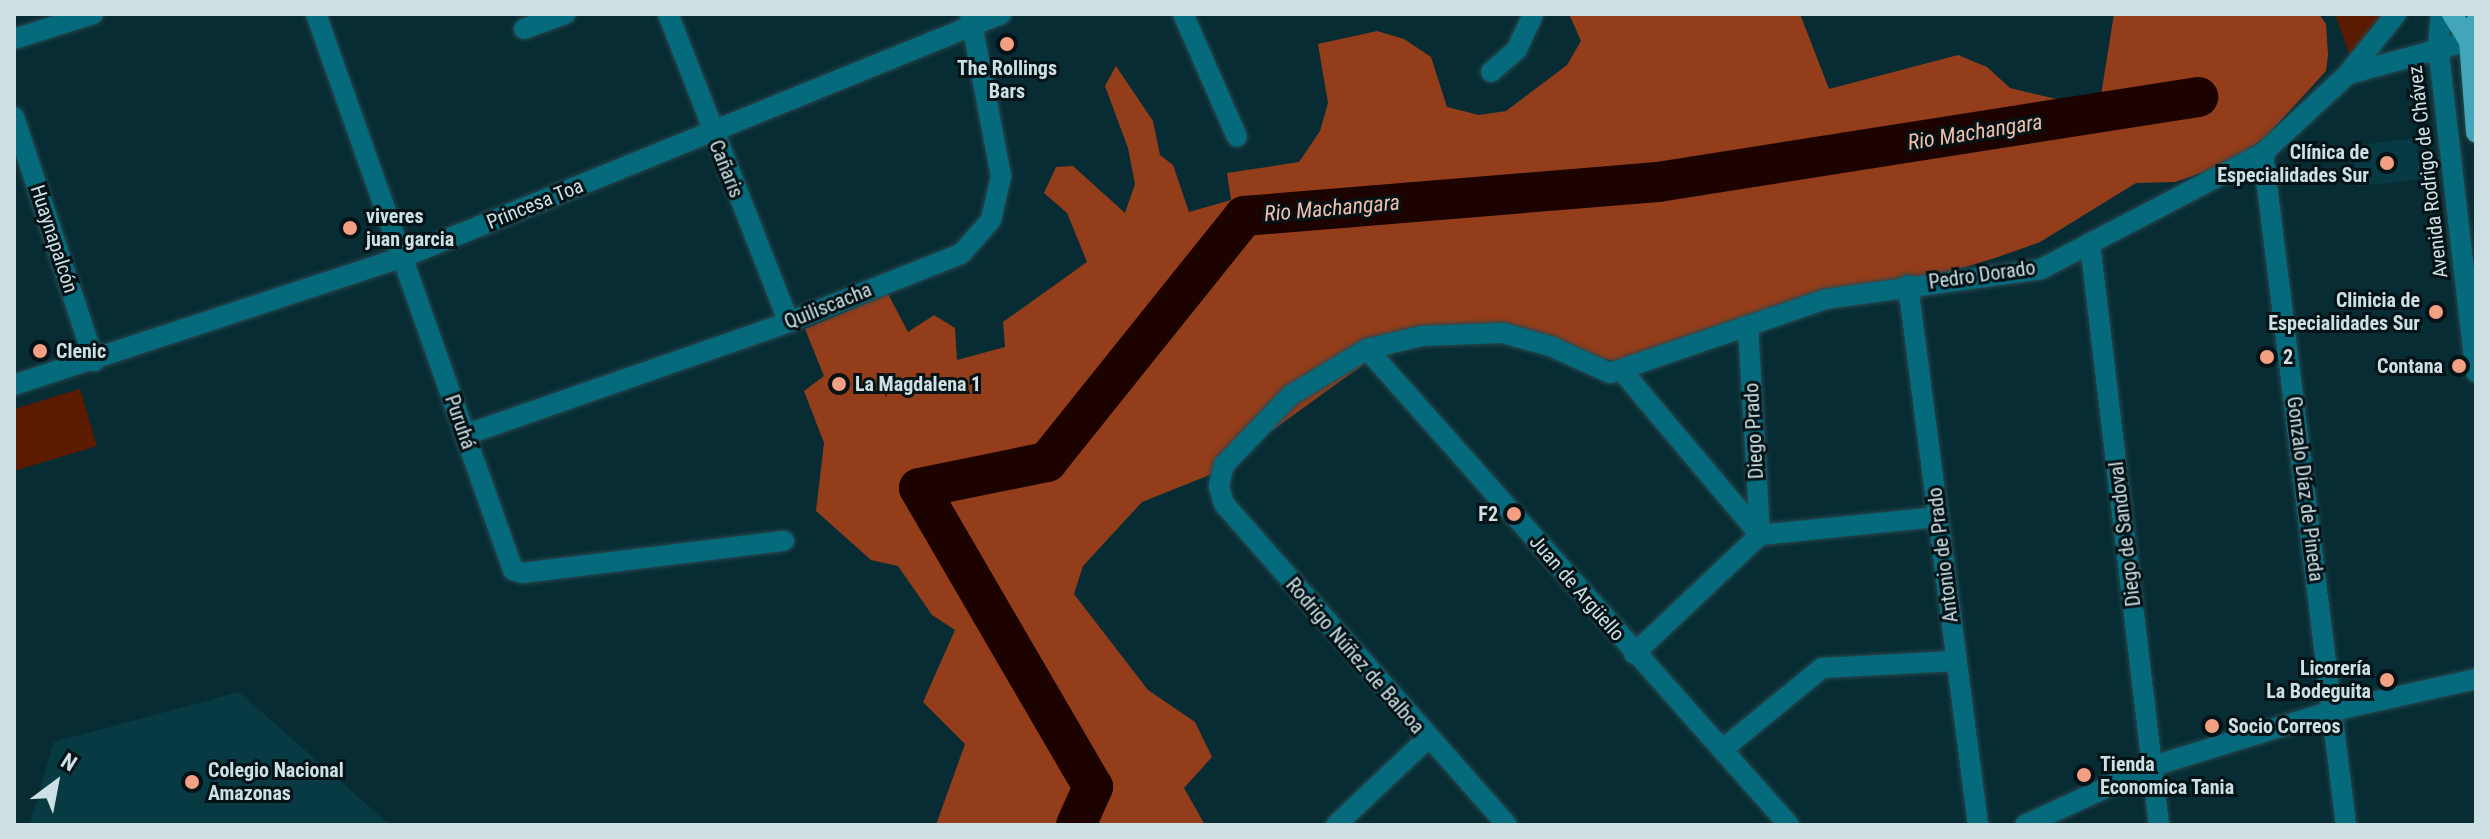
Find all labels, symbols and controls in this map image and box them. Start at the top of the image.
marker: The Rollings Bars [998,35,1016,53]
place label: The Rollings Bars [957,56,1057,103]
street label: Avenida Rodrigo de Chávez [2403,64,2453,280]
water label: Rio Machangara [1906,108,2044,156]
street label: Cañaris [704,137,748,201]
place label: Clínica de Especialidades Sur [2217,140,2369,187]
marker: Clínica de Especialidades Sur [2376,152,2398,174]
street label: Princesa Toa [483,174,587,234]
street label: Huaynapalcón [25,182,83,296]
water label: Rio Machangara [1263,189,1401,227]
place label: viveres juan garcia [366,204,454,251]
marker: viveres juan garcia [341,219,359,237]
street label: Pedro Dorado [1927,256,2037,294]
street label: Quiliscacha [781,278,875,334]
place label: Clinicia de Especialidades Sur [2268,288,2420,335]
marker: Clinicia de Especialidades Sur [2427,303,2445,321]
place label: Clenic [56,339,106,363]
marker: Clenic [31,342,49,360]
place label: 2 [2283,345,2293,369]
marker: 2 [2258,348,2276,366]
place label: Contana [2377,354,2443,378]
marker: Contana [2450,357,2468,375]
place label: La Magdalena 1 [855,372,981,396]
marker: La Magdalena 1 [830,375,848,393]
street label: Diego Prado [1739,382,1769,480]
street label: Puruhá [440,392,480,452]
street label: Gonzalo Díaz de Pineda [2282,395,2328,583]
street label: Diego de Sandoval [2104,460,2146,608]
street label: Antonio de Prado [1923,486,1963,624]
place label: F2 [1478,502,1498,526]
marker: F2 [1505,505,1523,523]
street label: Juan de Argüello [1524,530,1630,646]
street label: Rodrigo Núñez de Balboa [1281,573,1429,739]
place label: Licorería La Bodeguita [2266,656,2371,703]
marker: Licorería La Bodeguita [2378,671,2396,689]
place label: Socio Correos [2228,714,2341,738]
marker: Socio Correos [2203,717,2221,735]
north arrow [16,743,96,823]
text: N [57,748,81,776]
place label: Tienda Economica Tania [2100,752,2235,799]
place label: Colegio Nacional Amazonas [208,758,344,805]
marker: Tienda Economica Tania [2075,766,2093,784]
marker: Colegio Nacional Amazonas [183,773,201,791]

